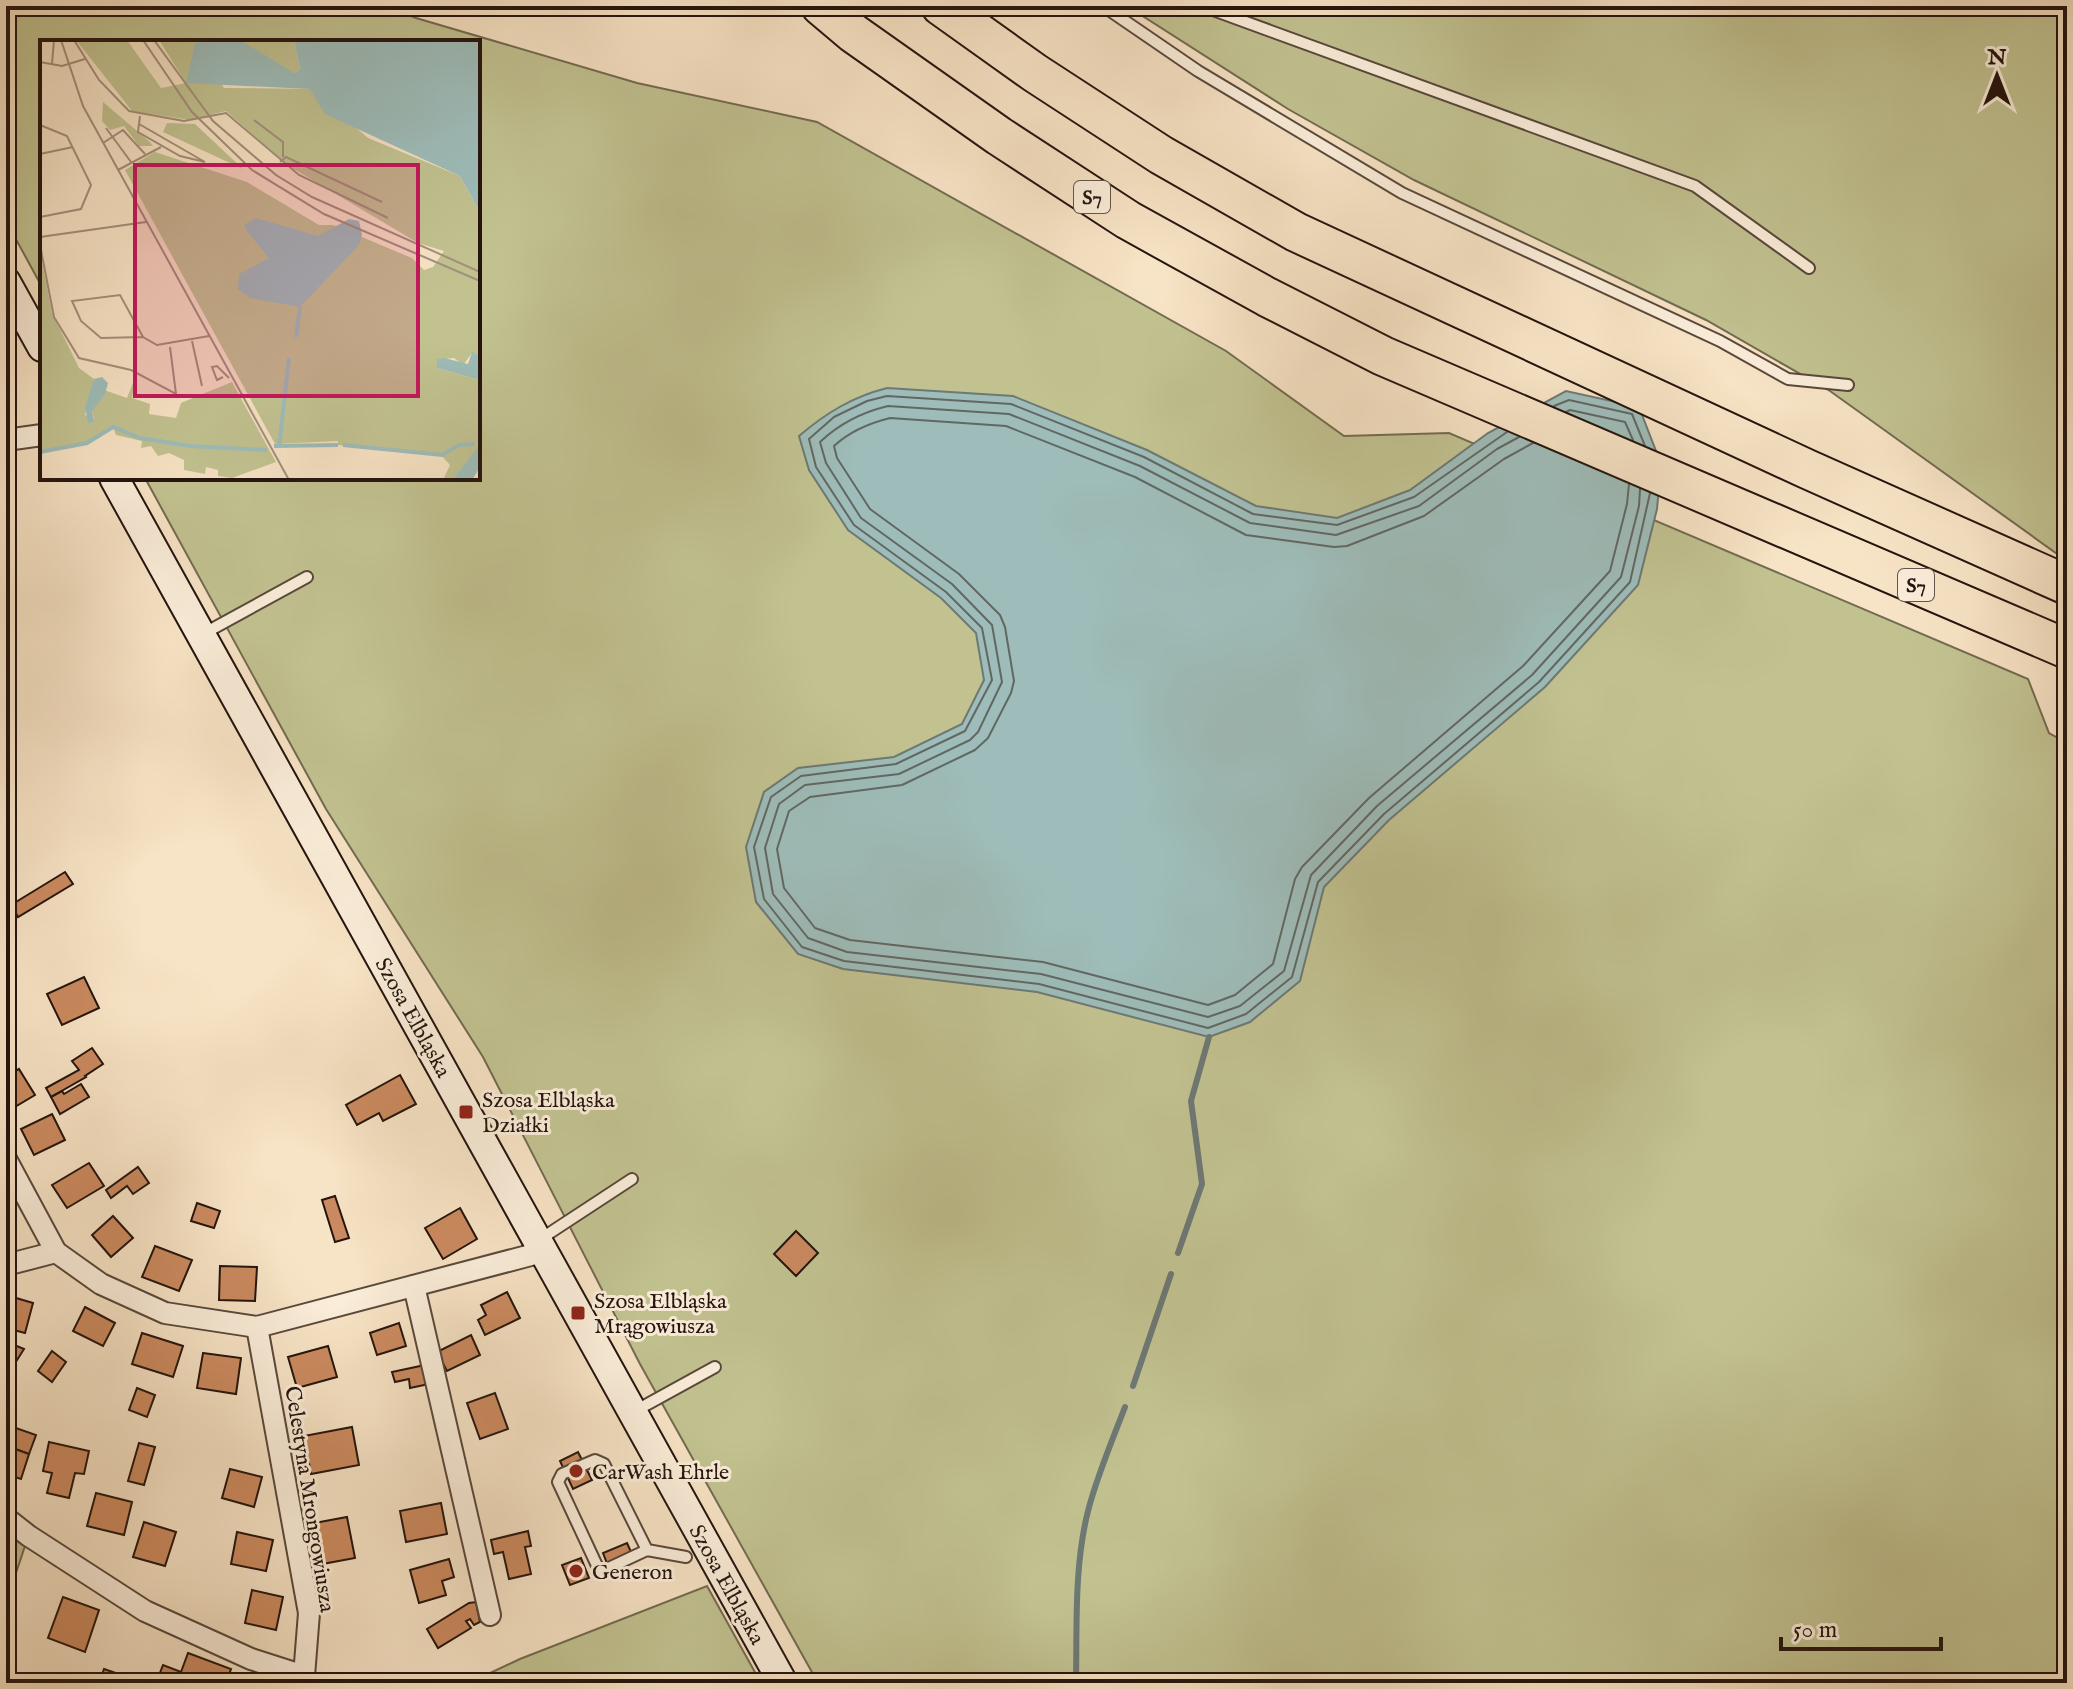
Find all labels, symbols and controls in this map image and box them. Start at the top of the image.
north arrow [1957,36,2037,116]
inset map [40,40,480,480]
text: N [1986,44,2007,72]
road number: S7 [1074,181,1110,213]
road number: S7 [1898,569,1934,601]
street label: Szosa Elbląska [368,953,457,1083]
place label: Szosa Elbląska Działki [482,1087,615,1140]
marker: Szosa Elbląska Działki [457,1103,475,1121]
place label: Szosa Elbląska Mrągowiusza [594,1288,727,1341]
marker: Szosa Elbląska Mrągowiusza [569,1304,587,1322]
street label: Celestyna Mrongowiusza [277,1384,341,1615]
place label: CarWash Ehrle [592,1459,729,1487]
marker: CarWash Ehrle [567,1462,585,1480]
street label: Szosa Elbląska [682,1520,771,1650]
place label: Generon [592,1559,673,1587]
marker: Generon [567,1562,585,1580]
scale bar [1781,1601,1941,1651]
text: 50 m [1793,1615,1837,1646]

